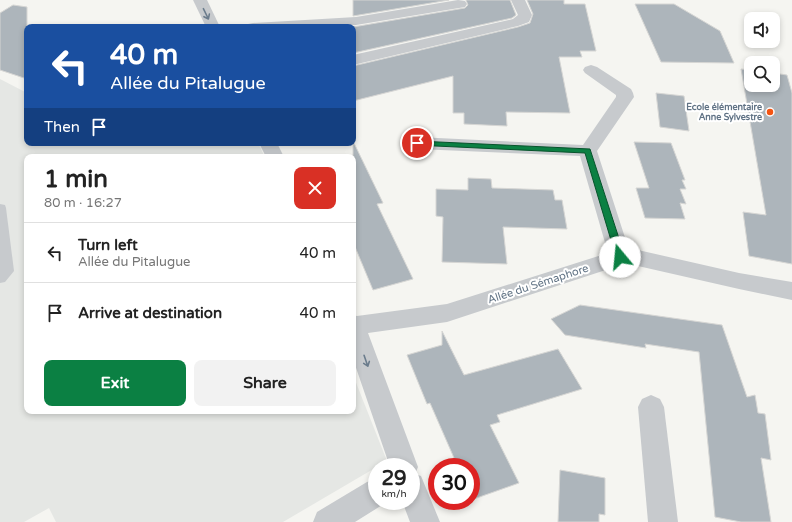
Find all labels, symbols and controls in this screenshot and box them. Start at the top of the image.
one-way arrow [203,7,210,19]
map controls [744,12,780,92]
button: sound [744,12,780,48]
text: 40 m [110,38,178,72]
icon: left [44,40,96,92]
button: search [744,56,780,92]
text: Allée du Pitalugue [110,72,266,94]
place label: Ecole élémentaire Anne Sylvestre [686,102,762,123]
marker: Ecole élémentaire Anne Sylvestre [765,107,775,117]
icon: arrive [88,116,110,138]
text: Then [44,118,80,136]
pin [400,126,434,160]
icon: arrive [406,132,428,154]
text: 1 min [44,165,108,194]
button: close [294,167,336,209]
text: 80 m · 16:27 [44,195,122,211]
text: Turn left [78,236,138,254]
position arrow [599,236,641,278]
icon: left [44,242,66,264]
text: 40 m [299,244,336,262]
text: Allée du Pitalugue [78,254,190,270]
street label: Allée du Sémaphore [486,262,590,306]
icon: arrive [44,302,66,324]
text: Arrive at destination [78,304,222,322]
text: 40 m [299,304,336,322]
one-way arrow [363,354,370,367]
button: Exit [44,360,186,406]
button: Share [194,360,336,406]
speed limit sign: 30 [428,458,480,510]
text: 29 [381,467,407,491]
text: km/h [381,488,407,500]

